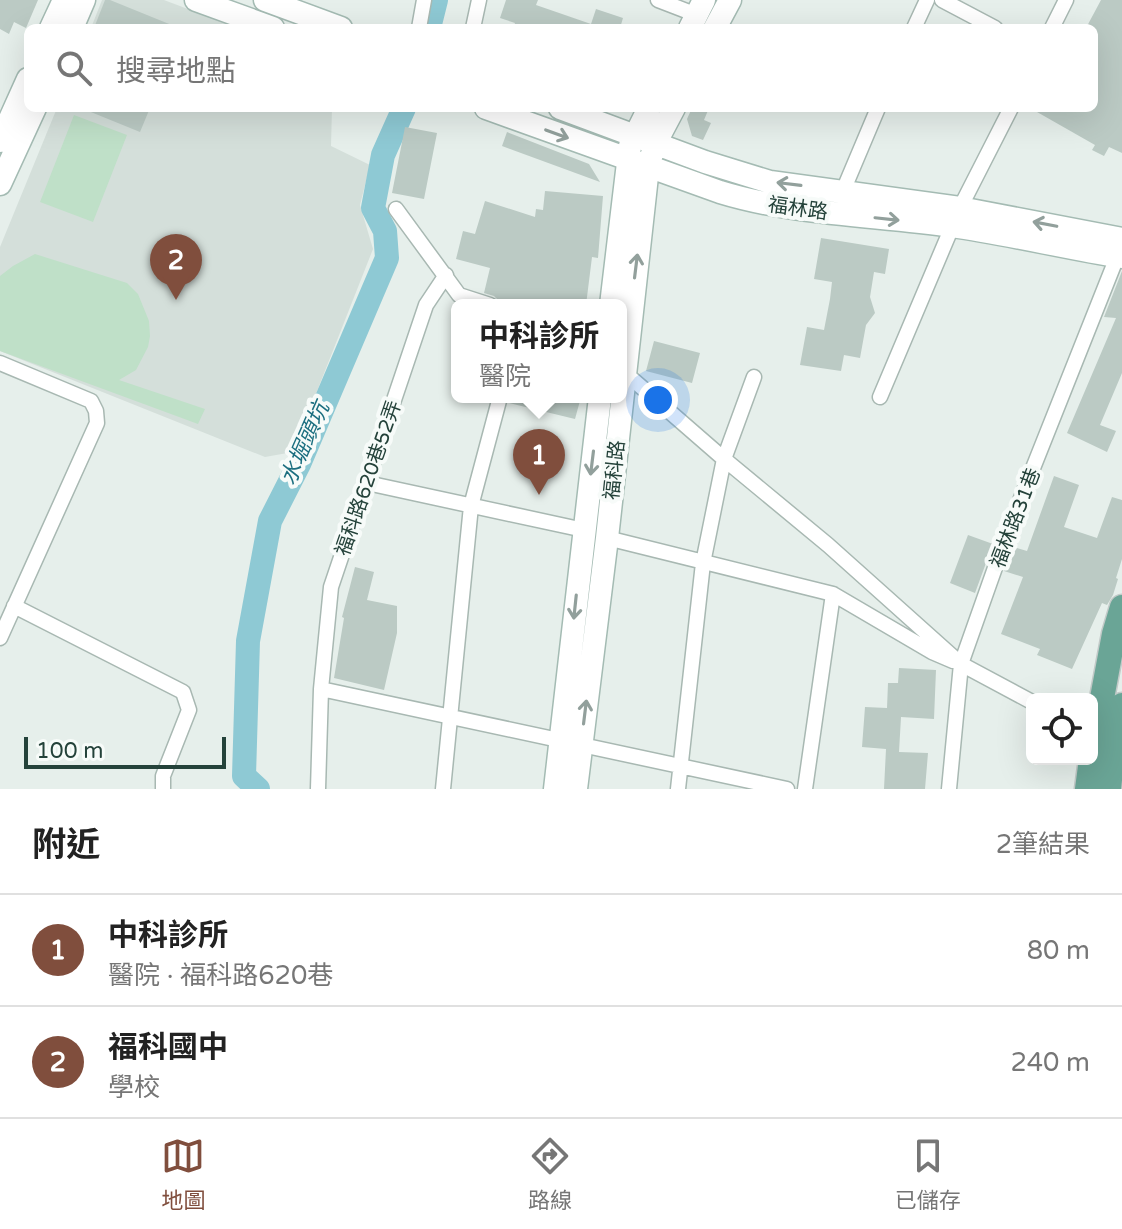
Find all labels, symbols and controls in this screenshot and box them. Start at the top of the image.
search box [24,24,1098,112]
icon: search [52,46,96,90]
text: 搜尋地點 [116,53,236,90]
one-way arrow [544,128,569,142]
one-way arrow [776,176,802,191]
street label: 福林路 [766,193,829,225]
one-way arrow [873,212,900,227]
one-way arrow [1033,216,1059,231]
pin: 2 [150,234,202,300]
one-way arrow [629,253,644,280]
popup [451,299,627,403]
text: 中科診所 [479,318,599,355]
text: 醫院 [479,361,531,392]
your location [638,380,678,420]
water label: 水堀頭坑 [275,395,336,489]
street label: 福科路620巷52弄 [331,397,407,559]
pin: 1 [513,429,565,495]
street label: 福科路 [600,439,630,501]
one-way arrow [584,449,599,476]
street label: 福林路31巷 [986,465,1046,572]
one-way arrow [568,593,583,620]
map controls [1026,693,1098,765]
button: locate [1026,693,1098,765]
one-way arrow [578,699,593,725]
scale bar [24,733,226,769]
text: 100 m [36,738,103,764]
text: 附近 [32,825,100,866]
text: 2筆結果 [996,829,1090,860]
text: 中科診所 [108,917,228,954]
text: 1 [50,935,66,966]
text: 80 m [1027,935,1090,966]
text: 醫院 · 福科路620巷 [108,960,333,991]
text: 福科國中 [108,1029,228,1066]
text: 2 [50,1047,66,1078]
text: 240 m [1010,1047,1090,1078]
text: 學校 [108,1072,160,1103]
tab: 地圖 [161,1134,205,1214]
tab: 路線 [528,1134,572,1214]
tab: 已儲存 [895,1134,961,1214]

